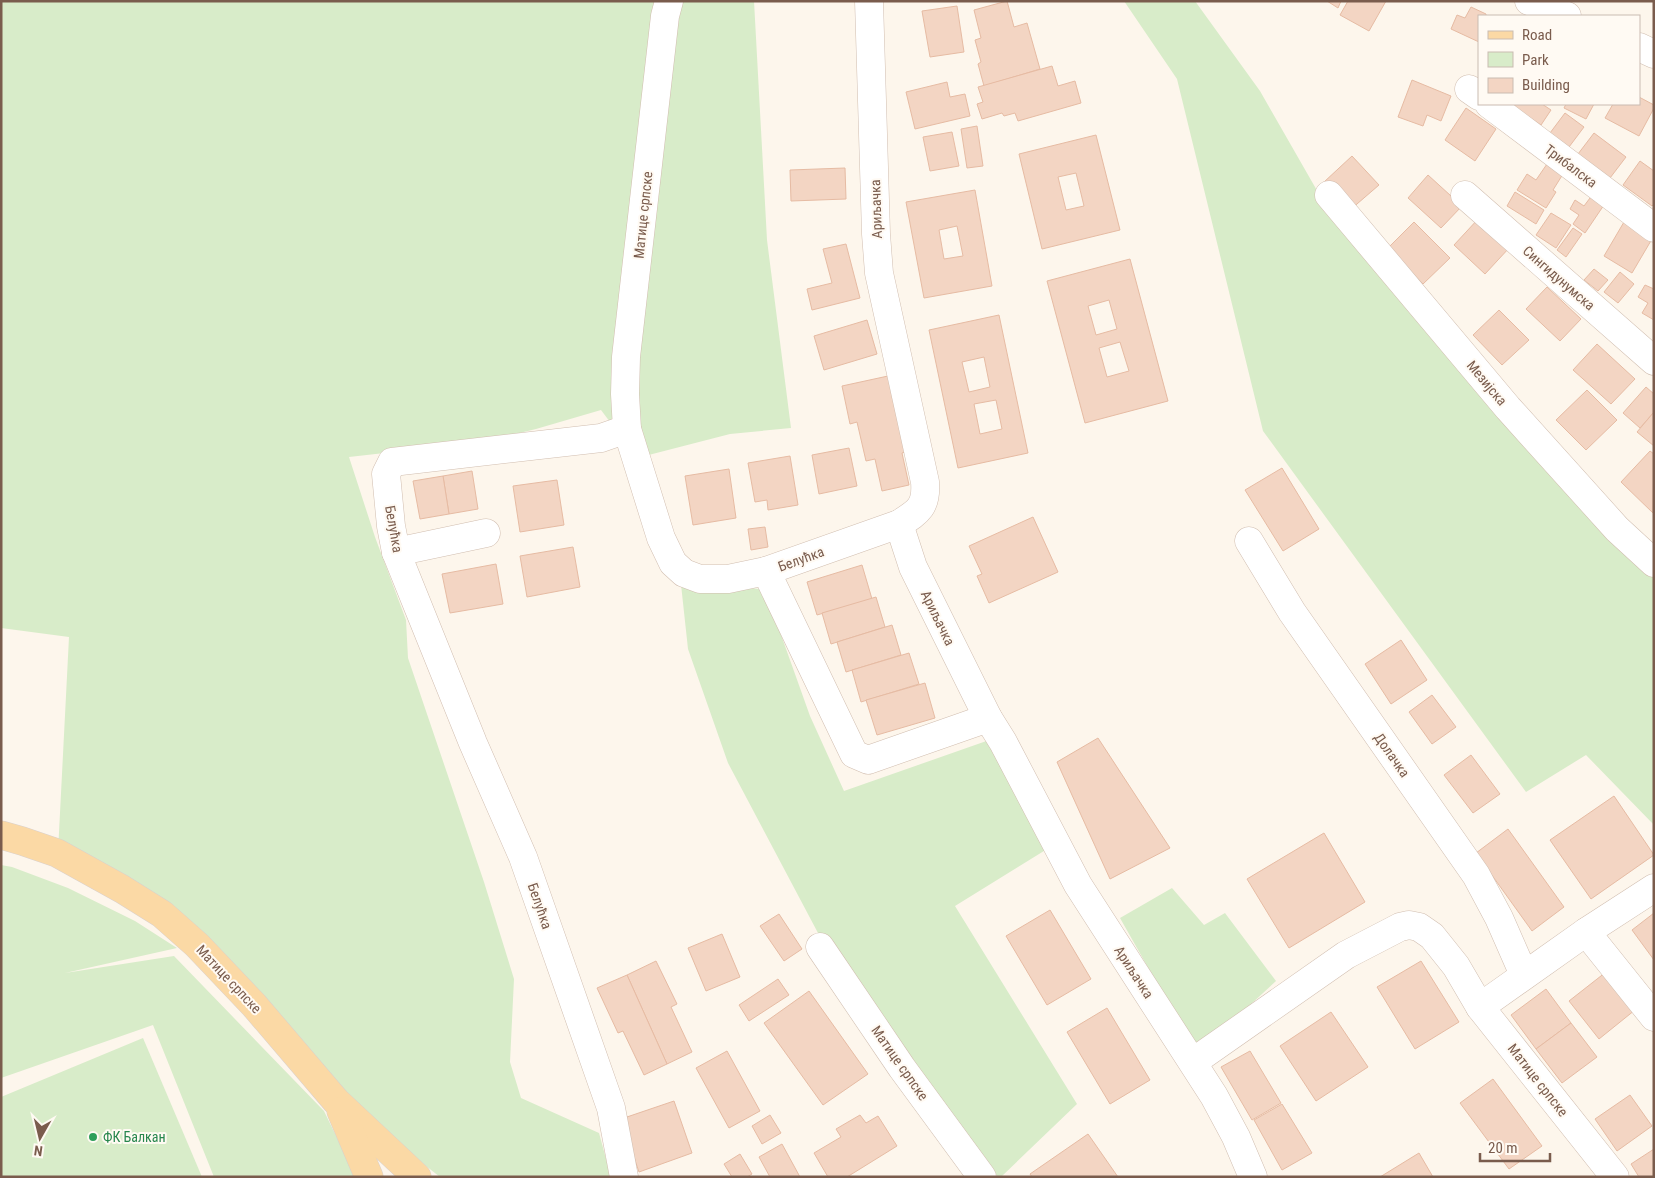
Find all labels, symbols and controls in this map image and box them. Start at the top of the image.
legend [1478,15,1640,105]
text: Road [1522,26,1552,44]
text: Park [1522,51,1549,69]
text: Building [1522,76,1570,94]
street label: Трибалска [1542,141,1600,191]
street label: Матице српске [630,170,656,259]
street label: Ариљачка [867,179,885,239]
street label: Сингидунумска [1520,243,1598,313]
street label: Мезијска [1464,357,1510,409]
street label: Белућка [382,504,406,554]
street label: Белућка [776,543,826,575]
street label: Ариљачка [918,588,958,648]
street label: Долачка [1371,730,1413,780]
street label: Белућка [525,881,555,931]
street label: Матице српске [193,942,265,1017]
street label: Ариљачка [1111,943,1157,1001]
street label: Матице српске [868,1023,932,1104]
street label: Матице српске [1505,1041,1572,1120]
north arrow [15,1113,65,1163]
place label: ФК Балкан [103,1129,166,1145]
scale bar [1480,1130,1550,1162]
marker: ФК Балкан [87,1131,99,1143]
text: 20 m [1488,1139,1518,1157]
text: N [33,1142,44,1159]

